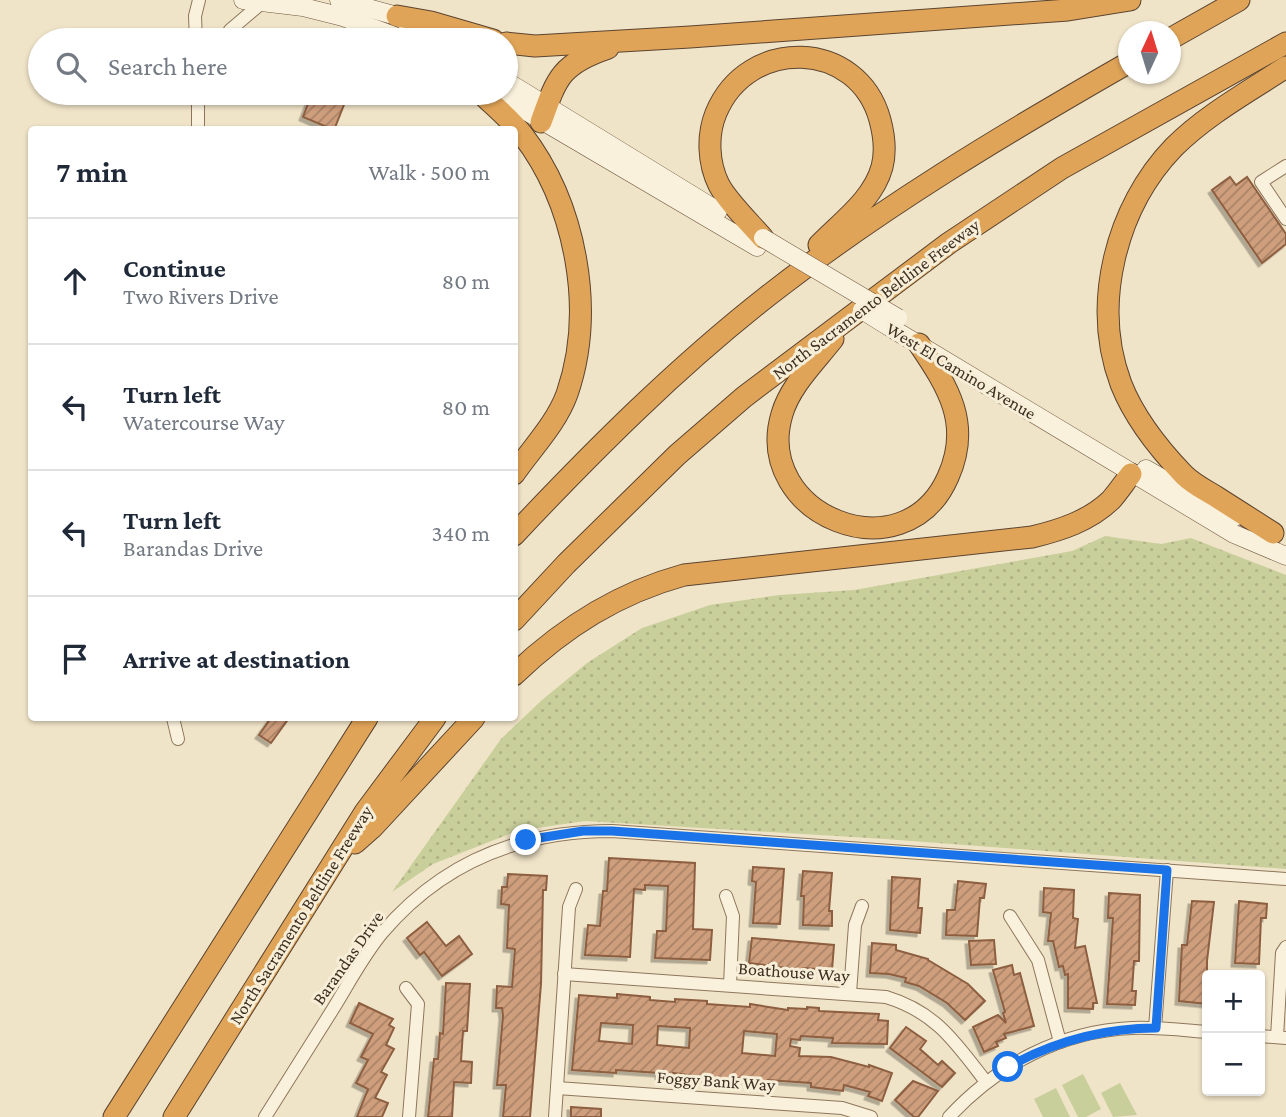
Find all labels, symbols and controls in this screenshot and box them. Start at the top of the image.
north arrow [1118,21,1181,84]
search box [28,28,518,105]
icon: search [52,48,90,86]
text: Search here [108,52,227,81]
text: 7 min [56,155,128,188]
text: Walk · 500 m [368,159,490,185]
street label: North Sacramento Beltline Freeway [769,214,984,383]
text: Continue [123,254,226,283]
icon: ahead [56,262,94,300]
text: 80 m [442,268,490,294]
text: Two Rivers Drive [123,283,279,309]
street label: West El Camino Avenue [883,318,1040,424]
text: Turn left [123,380,221,409]
icon: left [56,388,94,426]
text: 80 m [442,394,490,420]
text: Watercourse Way [123,409,285,435]
text: Turn left [123,506,221,535]
icon: left [56,514,94,552]
text: 340 m [432,520,490,546]
text: Barandas Drive [123,535,263,561]
icon: arrive [56,640,94,678]
text: Arrive at destination [123,645,350,674]
street label: North Sacramento Beltline Freeway [225,801,377,1028]
route end [510,824,541,855]
street label: Barandas Drive [308,907,388,1009]
street label: Boathouse Way [738,958,851,986]
map controls [1202,970,1265,1096]
button: + [1202,970,1265,1033]
button: − [1202,1033,1265,1096]
route start [992,1051,1023,1082]
street label: Foggy Bank Way [656,1067,777,1095]

